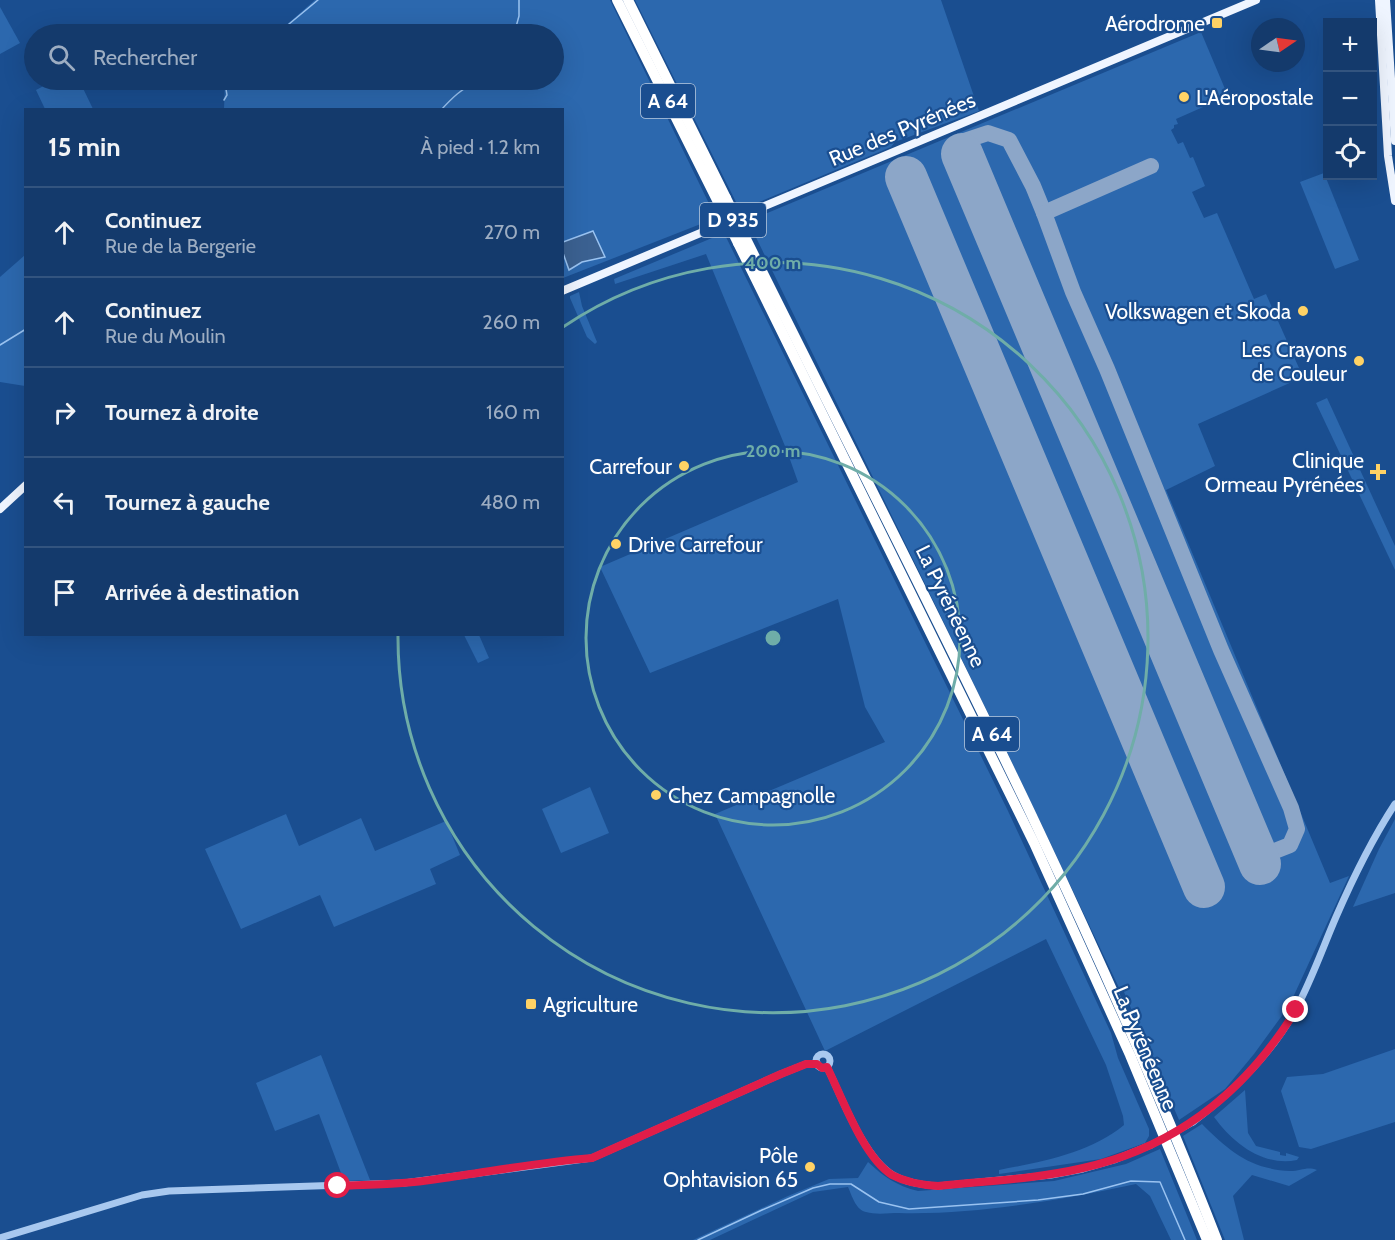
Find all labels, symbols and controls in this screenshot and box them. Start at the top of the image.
place label: Aérodrome [1105,11,1205,36]
marker: Aérodrome [1210,16,1224,30]
north arrow [1251,18,1305,72]
map controls [1323,18,1377,180]
button: + [1323,18,1377,72]
search box [24,24,564,90]
icon: search [45,41,78,74]
text: Rechercher [93,44,197,71]
button: − [1323,72,1377,126]
road number: A 64 [641,84,695,118]
place label: L'Aéropostale [1196,85,1314,110]
street label: Rue des Pyrénées [825,87,979,171]
marker: L'Aéropostale [1177,90,1191,104]
button: locate [1323,126,1377,180]
text: 15 min [48,131,121,163]
text: À pied · 1.2 km [421,135,540,159]
road number: D 935 [700,203,766,237]
text: Continuez [105,207,202,234]
icon: ahead [48,216,81,249]
text: 270 m [484,220,540,244]
text: Rue de la Bergerie [105,234,256,258]
text: 400 m [745,252,801,274]
text: Continuez [105,297,202,324]
place label: Volkswagen et Skoda [1105,299,1291,324]
marker: Volkswagen et Skoda [1296,304,1310,318]
icon: ahead [48,306,81,339]
text: 260 m [482,310,540,334]
text: Rue du Moulin [105,324,226,348]
place label: Les Crayons de Couleur [1241,337,1347,386]
marker: Les Crayons de Couleur [1352,354,1366,368]
icon: right [48,396,81,429]
text: Tournez à droite [105,399,259,426]
text: 160 m [486,400,540,424]
text: 200 m [746,440,800,462]
place label: Clinique Ormeau Pyrénées [1205,448,1364,497]
place label: Carrefour [589,454,672,479]
marker: Carrefour [677,459,691,473]
marker: Clinique Ormeau Pyrénées [1369,463,1387,481]
icon: left [48,486,81,519]
text: Tournez à gauche [105,489,270,516]
text: 480 m [480,490,540,514]
place label: Drive Carrefour [628,532,763,557]
marker: Drive Carrefour [609,537,623,551]
street label: La Pyrénéenne [911,541,991,671]
icon: arrive [48,576,81,609]
text: Arrivée à destination [105,579,299,606]
centre of rings [763,628,783,648]
road number: A 64 [965,717,1019,751]
place label: Chez Campagnolle [668,783,835,808]
marker: Chez Campagnolle [649,788,663,802]
street label: La Pyrénéenne [1109,982,1183,1114]
place label: Agriculture [543,992,638,1017]
route end [1282,996,1308,1022]
marker: Agriculture [524,997,538,1011]
place label: Pôle Ophtavision 65 [663,1143,798,1192]
marker: Pôle Ophtavision 65 [803,1160,817,1174]
route start [324,1172,350,1198]

